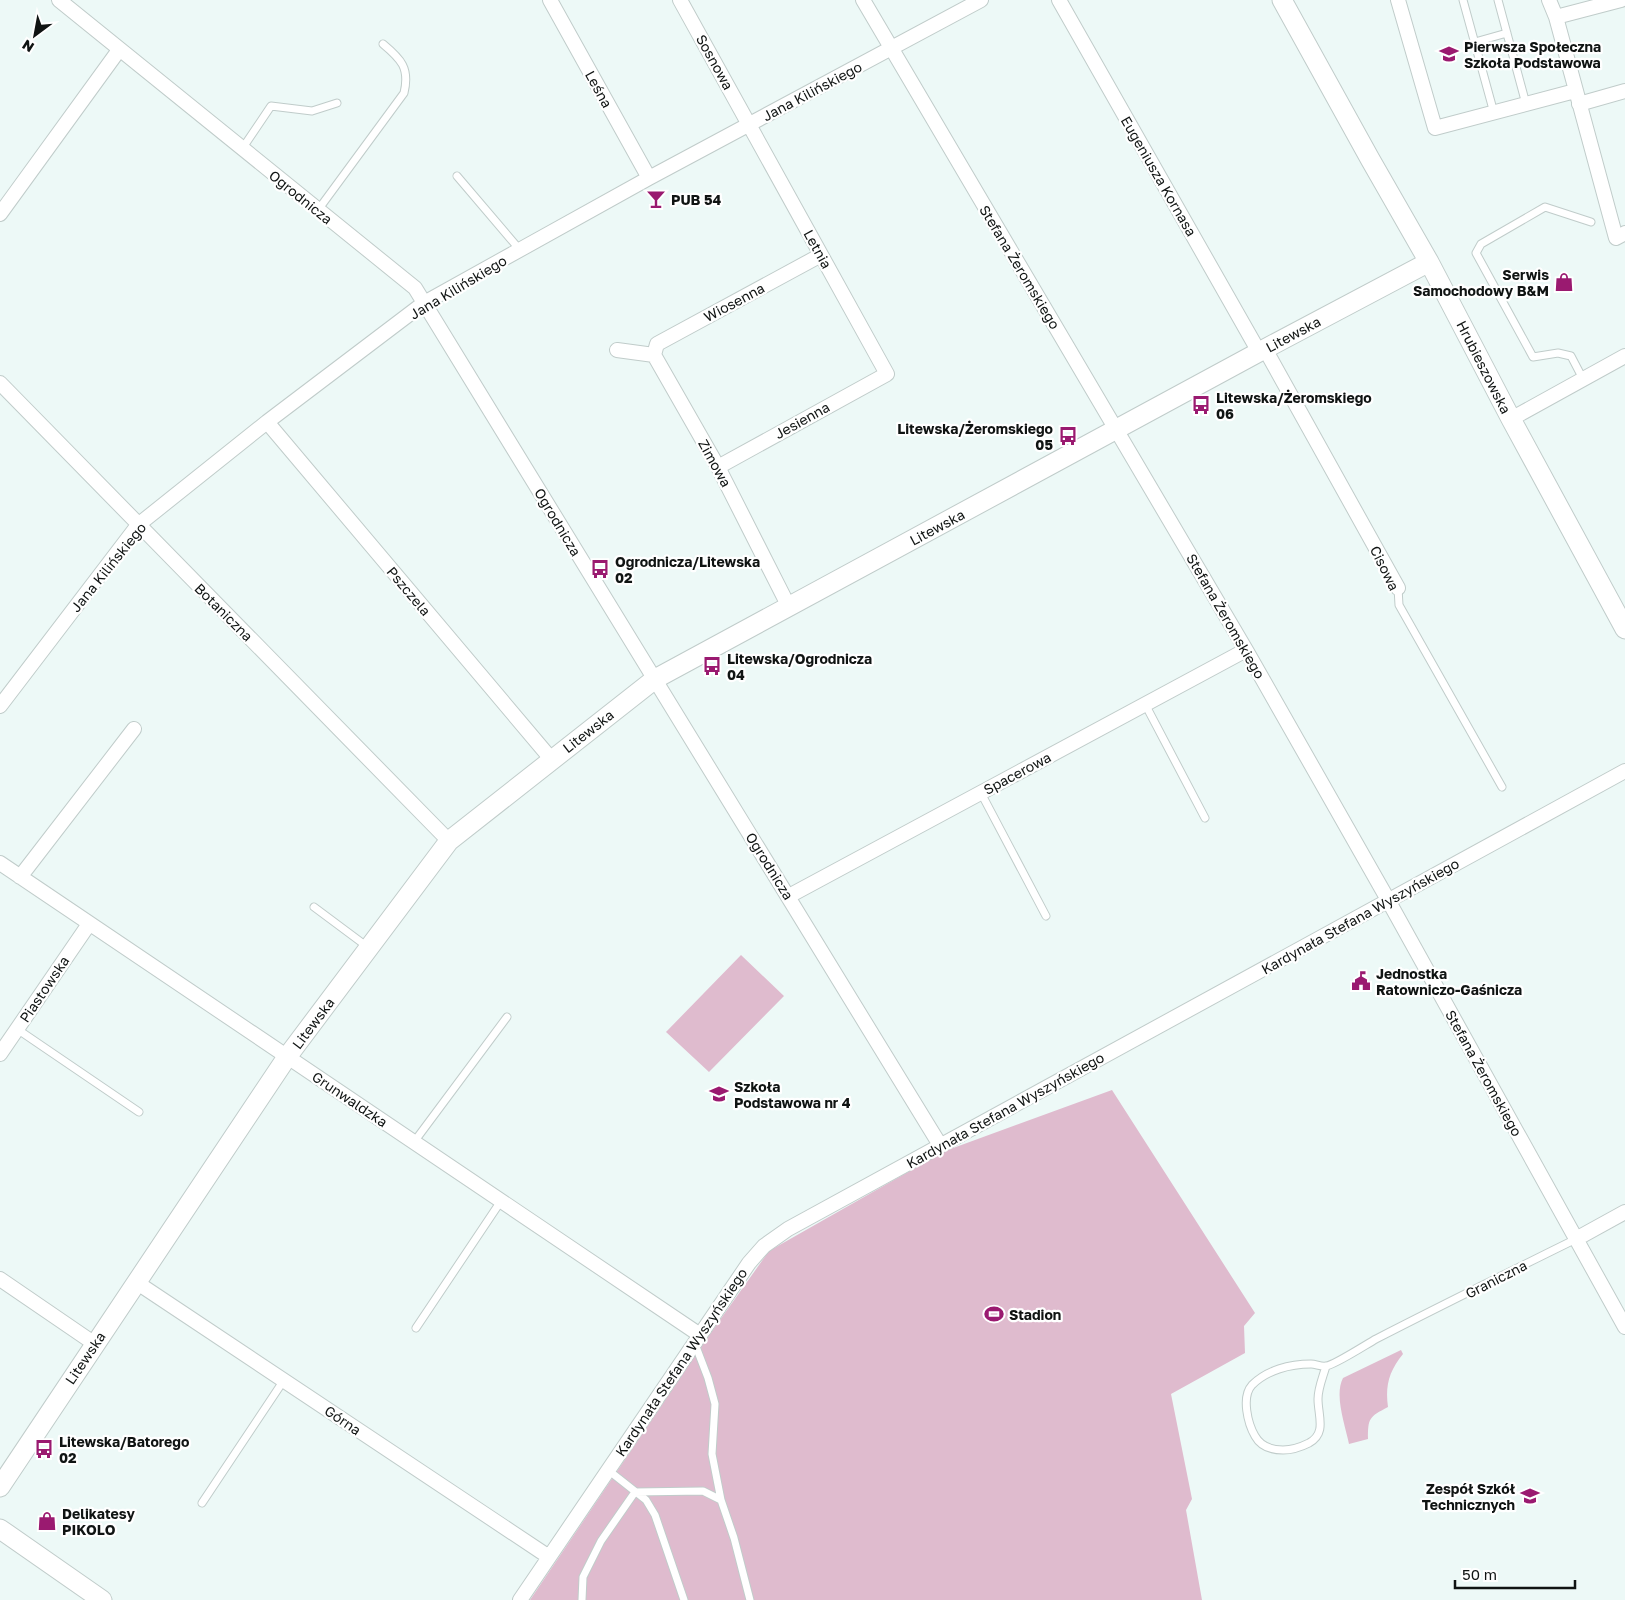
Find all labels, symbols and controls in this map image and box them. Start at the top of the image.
north arrow [10,10,60,60]
street label: Sosnowa [693,31,737,93]
text: N [19,36,37,56]
place label: Pierwsza Społeczna Szkoła Podstawowa [1464,38,1601,71]
school or university icon: Pierwsza Społeczna Szkoła Podstawowa [1438,43,1460,65]
street label: Jana Kilińskiego [759,58,865,124]
street label: Leśna [582,67,616,111]
street label: Eugeniusza Kornasa [1118,113,1200,239]
street label: Ogrodnicza [266,166,336,228]
bar icon: PUB 54 [645,188,667,210]
place label: PUB 54 [671,191,722,208]
street label: Stefana Żeromskiego [976,202,1064,332]
street label: Letnia [800,227,836,271]
street label: Jana Kilińskiego [406,251,510,323]
place label: Serwis Samochodowy B&M [1413,266,1549,299]
shop icon: Serwis Samochodowy B&M [1553,271,1575,293]
street label: Wiosenna [701,279,767,325]
street label: Litewska [1263,312,1323,356]
street label: Hrubieszowska [1453,318,1515,416]
place label: Litewska/Żeromskiego 06 [1216,389,1372,422]
bus stop icon: Litewska/Żeromskiego 06 [1190,394,1212,416]
street label: Jesienna [772,398,832,442]
place label: Litewska/Żeromskiego 05 [897,420,1053,453]
bus stop icon: Litewska/Żeromskiego 05 [1057,425,1079,447]
street label: Zimowa [695,436,735,490]
street label: Ogrodnicza [531,485,585,559]
street label: Litewska [907,505,967,549]
street label: Jana Kilińskiego [67,519,149,615]
street label: Cisowa [1367,543,1403,593]
street label: Stefana Żeromskiego [1183,550,1269,682]
place label: Ogrodnicza/Litewska 02 [615,553,760,586]
bus stop icon: Ogrodnicza/Litewska 02 [589,558,611,580]
street label: Pszczela [384,563,434,619]
street label: Botaniczna [191,579,257,645]
place label: Litewska/Ogrodnicza 04 [727,650,872,683]
bus stop icon: Litewska/Ogrodnicza 04 [701,655,723,677]
street label: Litewska [559,706,617,756]
street label: Spacerowa [980,748,1054,798]
street label: Ogrodnicza [743,829,797,903]
street label: Kardynała Stefana Wyszyńskiego [1258,854,1462,978]
street label: Piastowska [16,953,72,1025]
place label: Jednostka Ratowniczo-Gaśnicza [1376,965,1522,998]
public building icon: Jednostka Ratowniczo-Gaśnicza [1350,970,1372,992]
street label: Litewska [288,994,338,1052]
street label: Stefana Żeromskiego [1442,1007,1526,1139]
street label: Kardynała Stefana Wyszyńskiego [903,1048,1107,1172]
street label: Grunwaldzka [309,1068,391,1130]
place label: Szkoła Podstawowa nr 4 [734,1078,851,1111]
school or university icon: Szkoła Podstawowa nr 4 [708,1083,730,1105]
street label: Graniczna [1462,1256,1530,1302]
street label: Kardynała Stefana Wyszyńskiego [611,1265,751,1459]
sports icon: Stadion [983,1303,1005,1325]
place label: Stadion [1009,1306,1061,1323]
street label: Litewska [61,1328,109,1388]
street label: Górna [322,1402,364,1438]
place label: Litewska/Batorego 02 [59,1433,189,1466]
bus stop icon: Litewska/Batorego 02 [33,1438,55,1460]
place label: Zespół Szkół Technicznych [1422,1480,1515,1513]
school or university icon: Zespół Szkół Technicznych [1519,1485,1541,1507]
place label: Delikatesy PIKOLO [62,1505,135,1538]
shop icon: Delikatesy PIKOLO [36,1510,58,1532]
scale bar [1455,1558,1575,1590]
text: 50 m [1462,1565,1497,1583]

